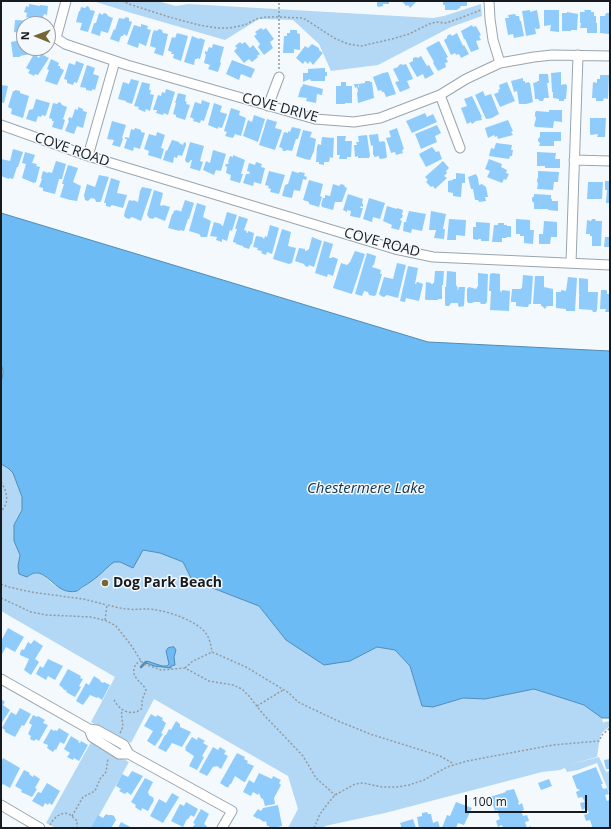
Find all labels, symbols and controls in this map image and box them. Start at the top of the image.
north arrow [16,16,56,56]
text: N [17,31,32,40]
street label: COVE DRIVE [240,90,320,126]
street label: COVE ROAD [32,129,112,171]
street label: COVE ROAD [342,225,422,261]
water label: Chestermere Lake [307,480,425,498]
place label: Dog Park Beach [113,575,222,591]
marker: Dog Park Beach [100,578,110,588]
scale bar [467,787,589,813]
text: 100 m [472,793,507,810]

